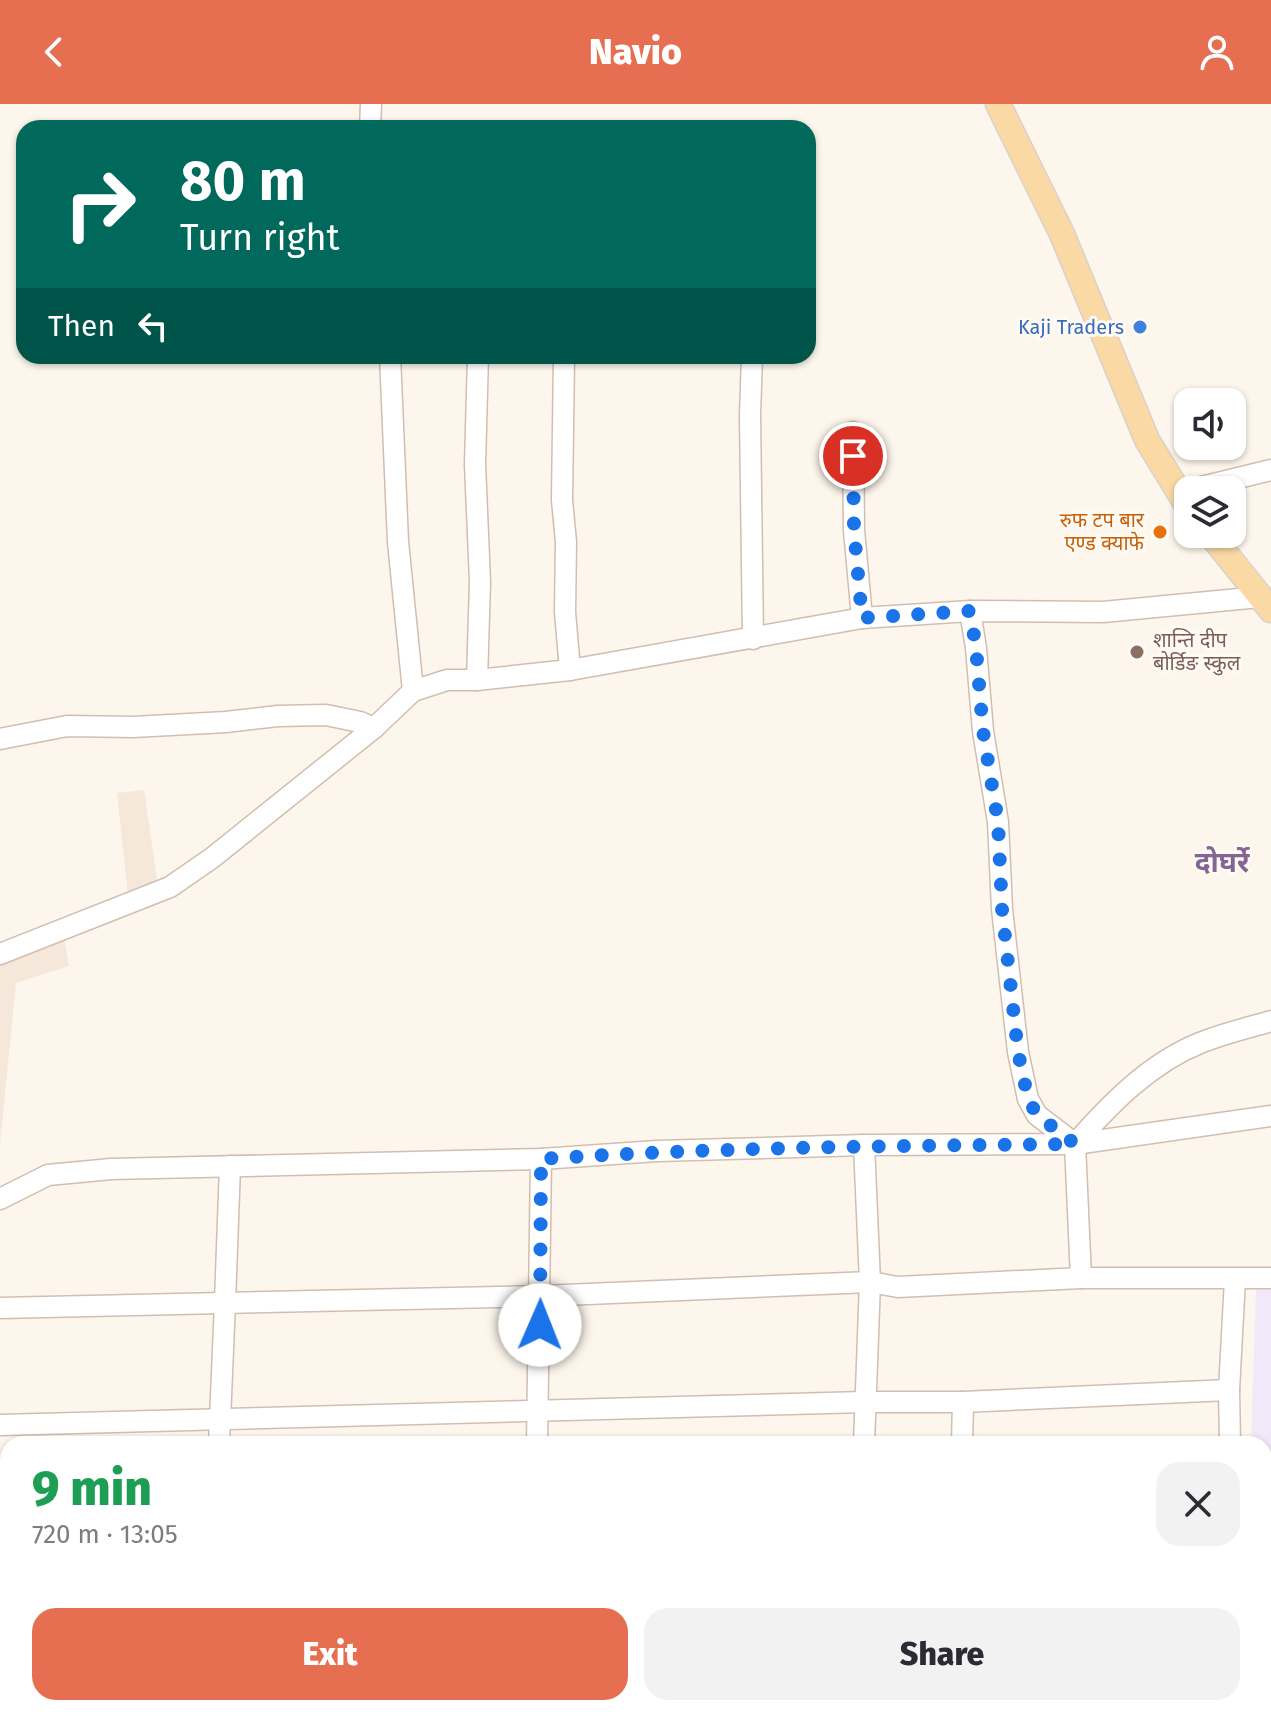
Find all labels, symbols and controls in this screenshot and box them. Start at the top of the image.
icon: back [32,30,76,74]
text: Navio [589,30,682,74]
icon: person [1195,30,1239,74]
text: 80 m [180,148,306,215]
icon: right [48,152,152,256]
text: Turn right [180,216,340,260]
icon: left [131,304,175,348]
text: Then [48,308,115,344]
place label: Kaji Traders [1018,315,1124,339]
marker: Kaji Traders [1131,318,1149,336]
map controls [1174,388,1246,548]
button: sound [1174,388,1246,460]
pin [819,422,887,490]
icon: arrive [831,434,875,478]
button: layers [1174,476,1246,548]
place label: रुफ टप बार एण्ड क्याफे [1060,508,1145,555]
marker: रुफ टप बार एण्ड क्याफे [1151,523,1169,541]
place label: शान्ति दीप बोर्डिङ स्कुल [1153,628,1241,676]
marker: शान्ति दीप बोर्डिङ स्कुल [1128,643,1146,661]
district label: दोघर्रे [1195,846,1251,879]
position arrow [498,1283,582,1367]
text: 9 min [32,1460,152,1518]
button: close [1156,1462,1240,1546]
text: 720 m · 13:05 [32,1519,178,1550]
button: Exit [32,1608,628,1700]
button: Share [644,1608,1240,1700]

